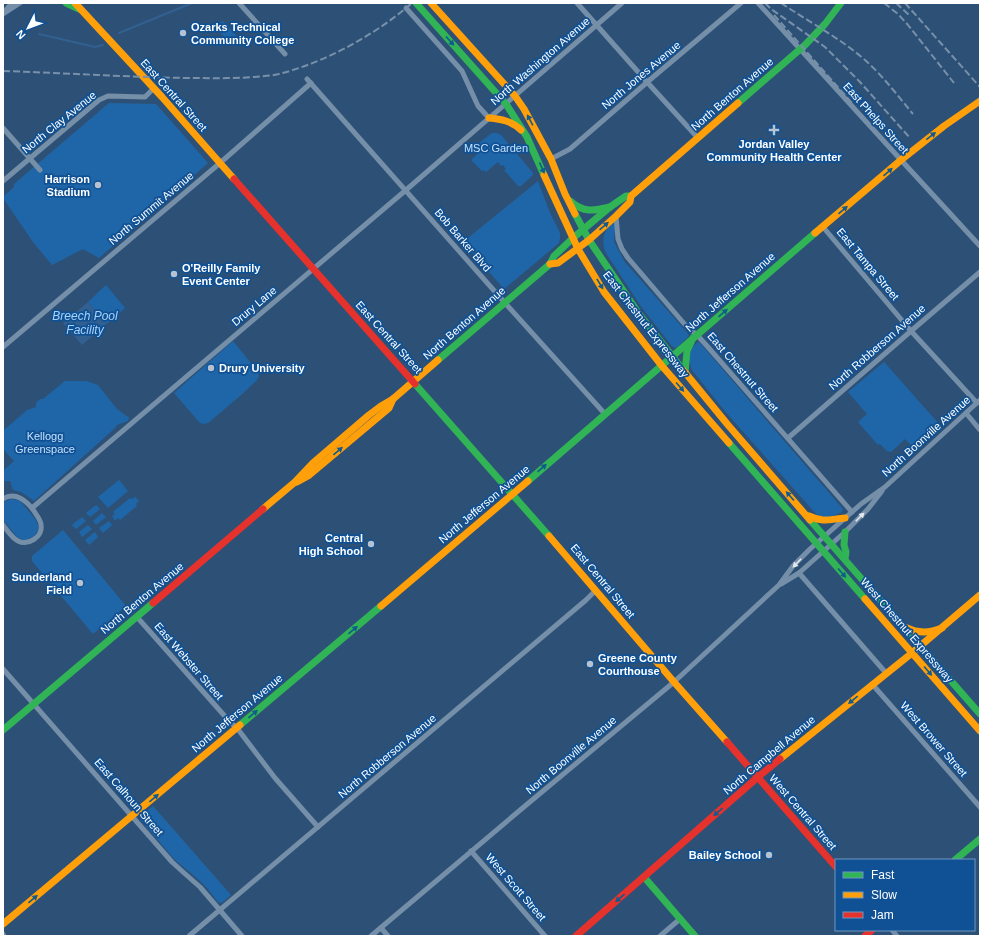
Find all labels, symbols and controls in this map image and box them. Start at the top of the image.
north arrow [8,8,48,48]
street label: North Washington Avenue [488,15,592,107]
place label: Ozarks Technical Community College [191,21,294,46]
text: N [13,28,28,42]
marker: Ozarks Technical Community College [178,28,188,38]
one-way arrow [445,36,454,46]
street label: North Jones Avenue [599,39,683,111]
street label: North Benton Avenue [689,55,775,133]
street label: East Central Street [138,56,210,134]
street label: East Phelps Street [841,80,911,156]
street label: North Clay Avenue [20,89,98,155]
one-way arrow [527,114,533,126]
marker: Jordan Valley Community Health Center [768,124,780,136]
one-way arrow [926,132,937,141]
place label: Jordan Valley Community Health Center [706,138,842,163]
park label: MSC Garden [464,142,528,154]
one-way arrow [539,163,545,175]
one-way arrow [882,167,893,176]
street label: North Summit Avenue [106,169,196,247]
place label: Harrison Stadium [45,173,90,198]
marker: Harrison Stadium [93,180,103,190]
one-way arrow [837,205,848,214]
street label: Bob Barker Blvd [432,206,494,274]
one-way arrow [599,222,610,231]
street label: East Tampa Street [834,226,902,302]
street label: North Jefferson Avenue [683,250,777,334]
place label: O'Reilly Family Event Center [182,262,261,287]
marker: O'Reilly Family Event Center [169,269,179,279]
street label: East Chestnut Expressway [601,269,691,380]
one-way arrow [596,278,603,290]
street label: Drury Lane [229,284,279,328]
street label: North Benton Avenue [421,284,507,362]
street label: East Central Street [353,298,425,376]
street label: North Robberson Avenue [827,302,927,392]
one-way arrow [717,308,728,317]
water label: Breech Pool Facility [52,309,118,337]
street label: East Chestnut Street [705,330,781,414]
place label: Drury University [219,362,305,374]
marker: Drury University [206,363,216,373]
one-way arrow [675,381,684,392]
street label: North Boonville Avenue [880,393,972,479]
park label: Kellogg Greenspace [15,430,75,455]
one-way arrow [333,447,343,456]
street label: North Jefferson Avenue [436,463,532,545]
one-way arrow [537,464,548,473]
one-way arrow [786,492,795,501]
one-way arrow [855,512,865,522]
place label: Central High School [299,532,363,557]
marker: Central High School [366,539,376,549]
street label: East Central Street [569,542,637,620]
one-way arrow [792,558,801,568]
street label: North Benton Avenue [98,560,186,636]
one-way arrow [838,568,847,578]
place label: Sunderland Field [11,571,72,596]
street label: West Chestnut Expressway [858,575,956,685]
marker: Sunderland Field [75,578,85,588]
street label: East Webster Street [152,620,226,702]
one-way arrow [347,625,358,634]
place label: Greene County Courthouse [598,652,678,677]
marker: Greene County Courthouse [585,659,595,669]
one-way arrow [923,666,932,676]
street label: North Jefferson Avenue [189,672,285,754]
one-way arrow [847,696,858,705]
street label: West Brower Street [898,699,970,779]
one-way arrow [248,709,259,718]
street label: North Robberson Avenue [336,712,438,800]
street label: North Campbell Avenue [721,713,817,797]
street label: North Boonville Avenue [523,714,619,796]
street label: East Calhoun Street [92,756,166,838]
street label: West Central Street [767,772,839,852]
one-way arrow [149,793,159,802]
one-way arrow [712,808,723,817]
place label: Bailey School [689,849,761,861]
marker: Bailey School [764,850,774,860]
street label: West Scott Street [483,851,549,923]
legend [835,859,975,931]
text: Fast [871,868,895,882]
text: Slow [871,888,897,902]
one-way arrow [615,893,625,902]
one-way arrow [28,895,38,904]
text: Jam [871,908,894,922]

